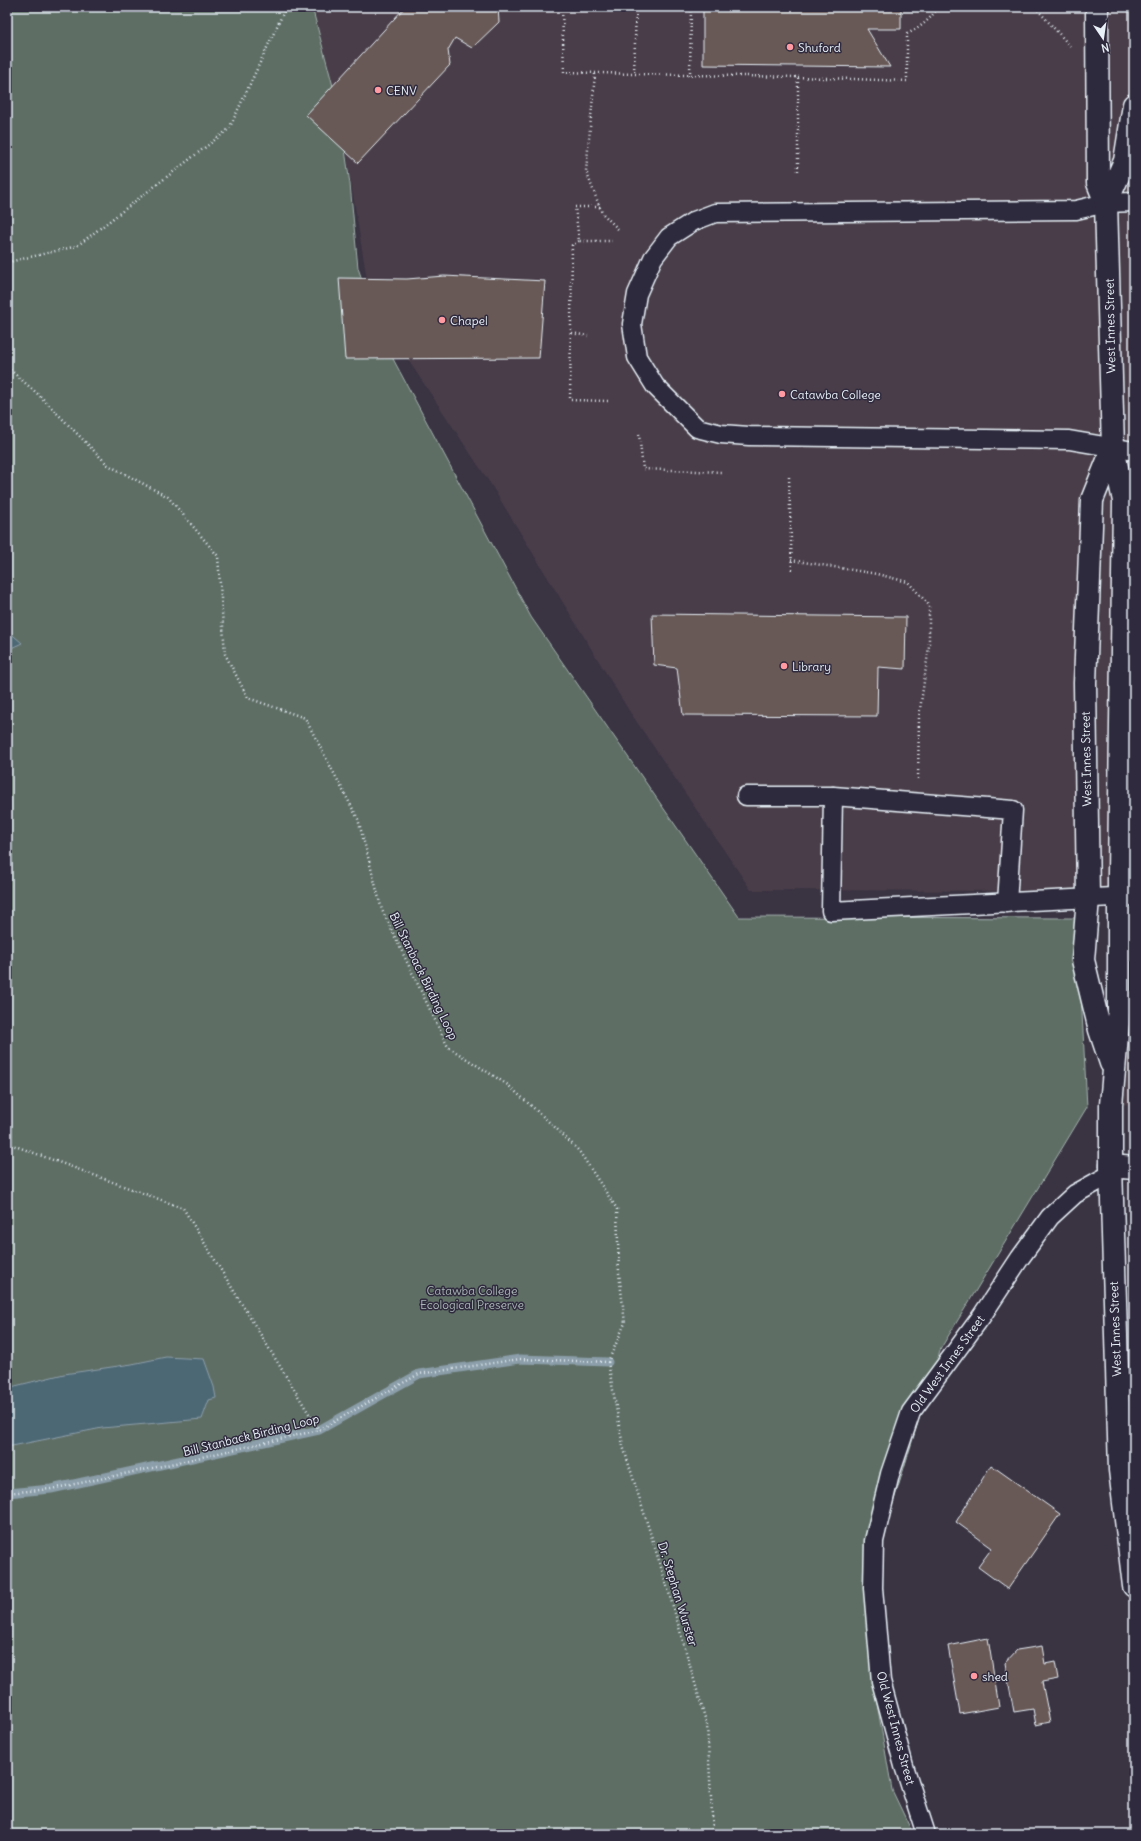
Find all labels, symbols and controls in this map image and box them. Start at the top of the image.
north arrow [1083,18,1123,58]
place label: Shuford [798,40,841,55]
text: N [1100,40,1111,55]
marker: Shuford [785,42,795,52]
place label: CENV [386,83,417,98]
marker: CENV [373,85,383,95]
street label: West Innes Street [1102,278,1118,374]
place label: Chapel [450,313,488,328]
marker: Chapel [437,315,447,325]
place label: Catawba College [790,387,881,402]
marker: Catawba College [777,389,787,399]
place label: Library [792,659,831,674]
marker: Library [779,661,789,671]
street label: West Innes Street [1078,711,1094,807]
street label: Bill Stanback Birding Loop [387,910,461,1042]
street label: West Innes Street [1106,1281,1124,1377]
park label: Catawba College Ecological Preserve [420,1283,524,1312]
street label: Old West Innes Street [907,1312,987,1416]
street label: Bill Stanback Birding Loop [181,1411,321,1459]
street label: Dr. Stephan Wurster [655,1540,701,1648]
place label: shed [982,1669,1008,1684]
street label: Old West Innes Street [874,1670,918,1786]
marker: shed [969,1671,979,1681]

